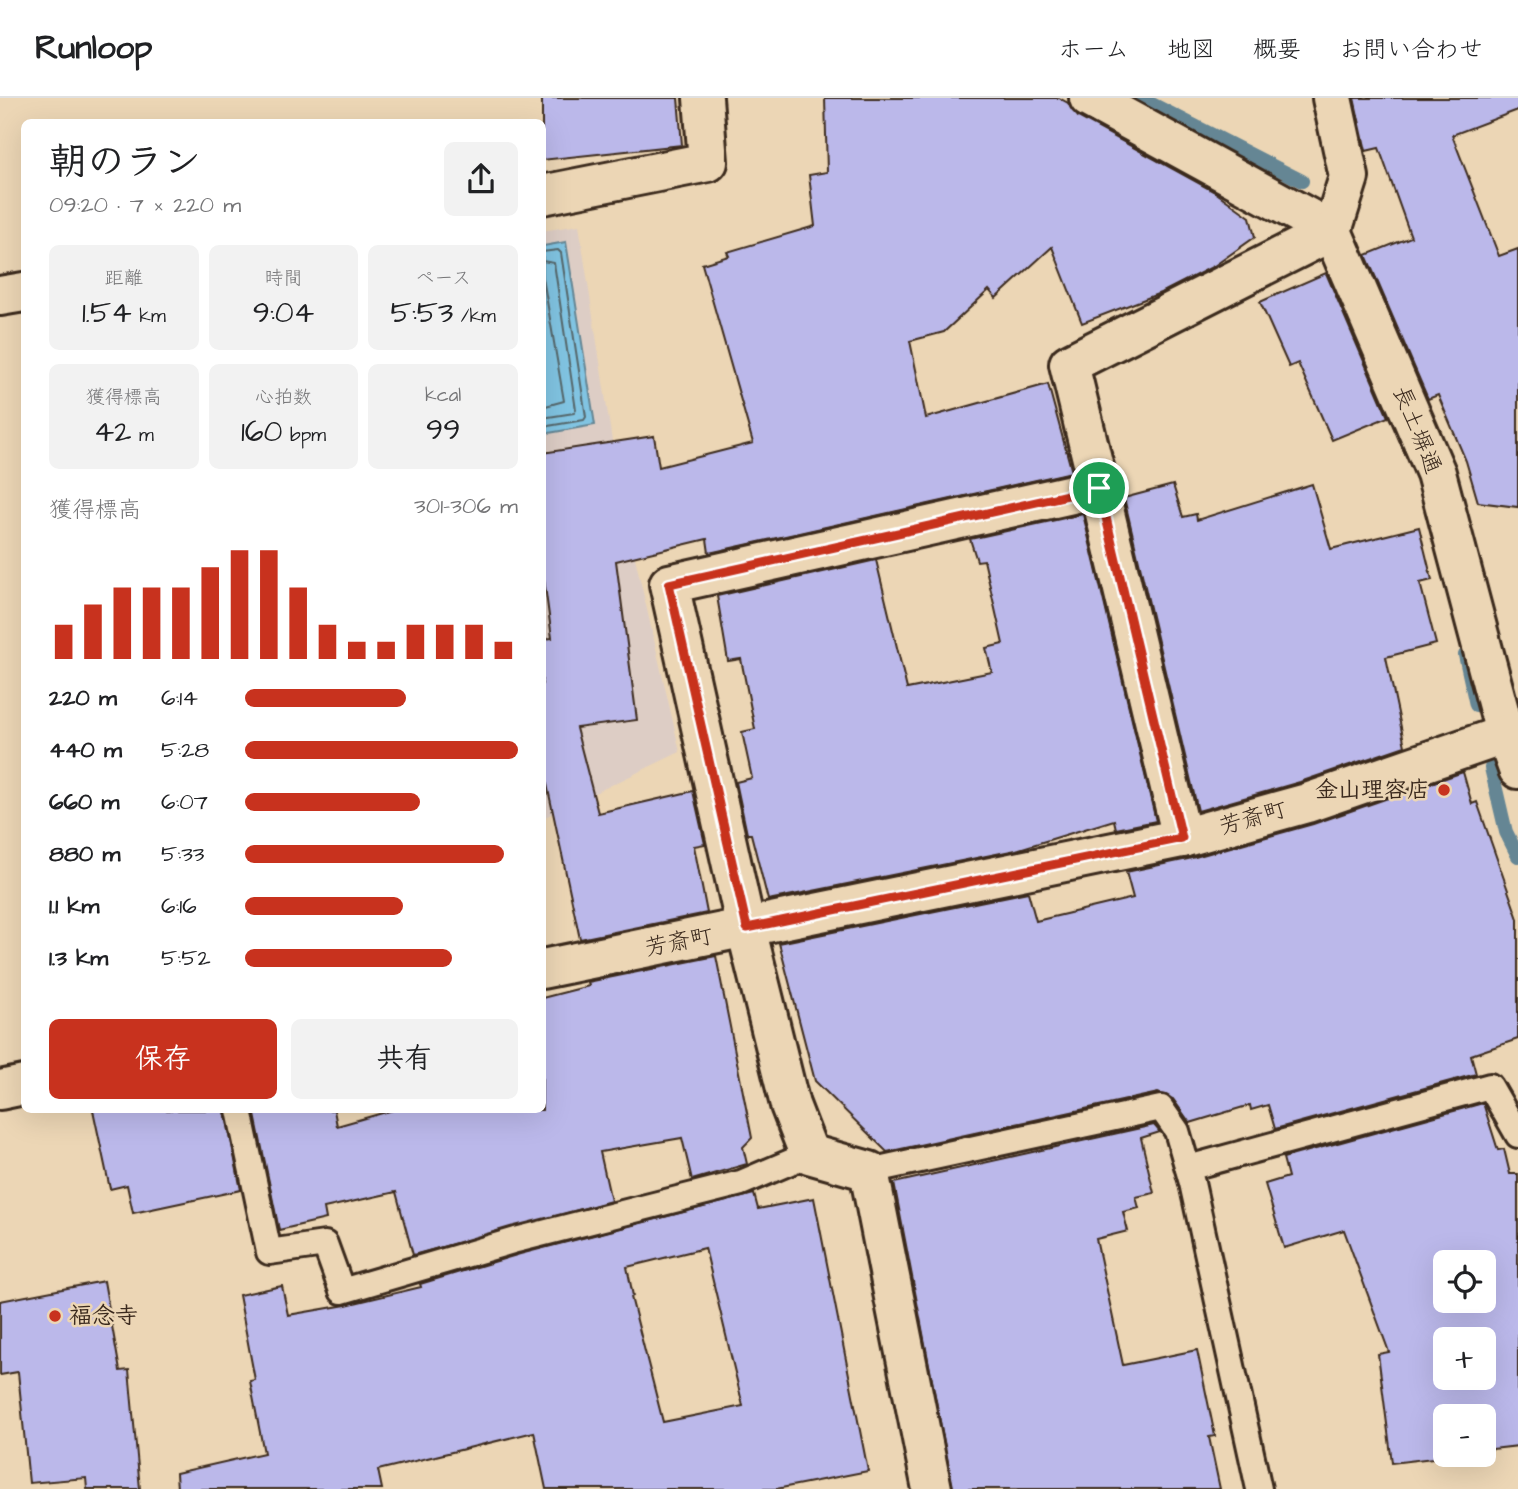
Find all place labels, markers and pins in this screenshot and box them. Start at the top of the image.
pin [1069,458,1129,518]
place label: 金山理容店 [1315,774,1430,806]
marker: 金山理容店 [1436,782,1452,798]
place label: 福念寺 [69,1300,138,1332]
marker: 福念寺 [47,1308,63,1324]

